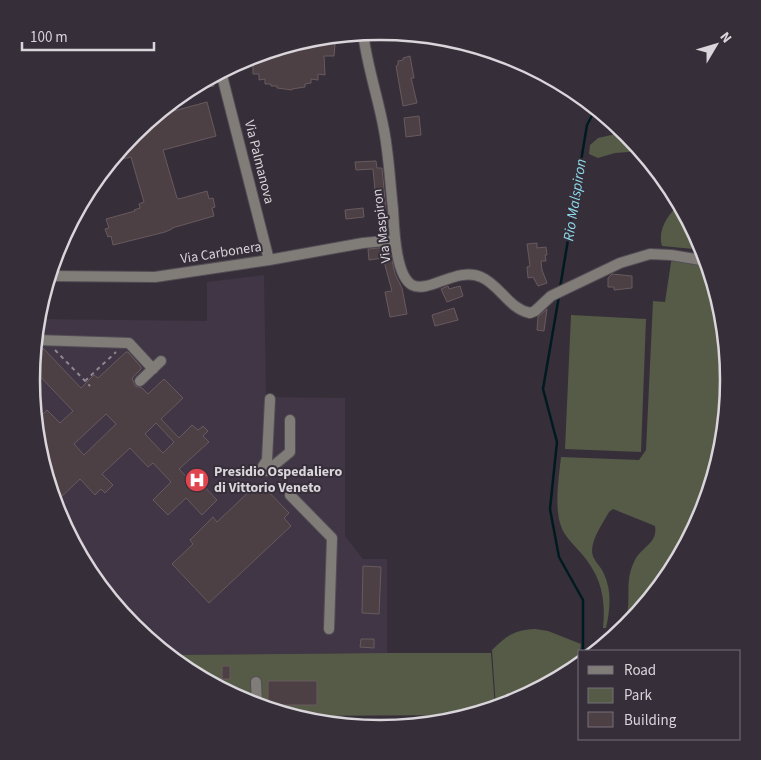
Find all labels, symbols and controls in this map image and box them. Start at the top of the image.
scale bar [22,20,155,52]
north arrow [691,20,741,70]
text: 100 m [30,27,68,48]
text: N [715,28,736,47]
street label: Via Palmanova [239,118,279,206]
water label: Rio Malspiron [558,157,592,243]
street label: Via Maspiron [368,188,396,264]
street label: Via Carbonera [179,237,263,269]
place label: Presidio Ospedaliero di Vittorio Veneto [214,462,343,498]
hospital icon: Presidio Ospedaliero di Vittorio Veneto [184,467,210,493]
legend [578,650,741,740]
text: Road [624,660,656,681]
text: Park [624,685,653,706]
text: Building [624,710,677,731]

